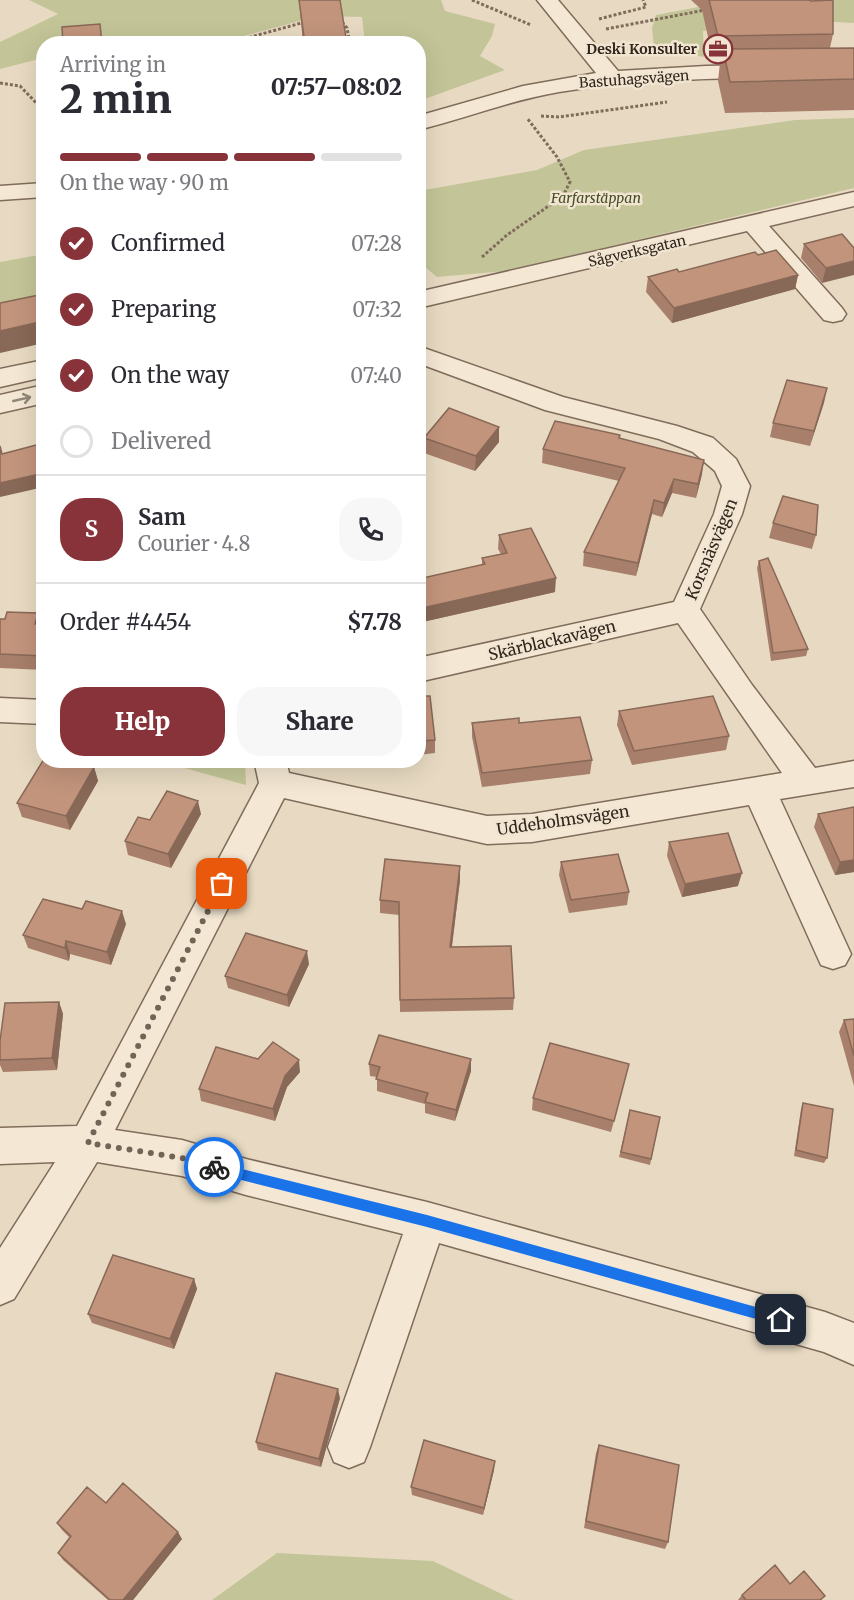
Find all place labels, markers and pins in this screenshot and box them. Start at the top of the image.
office icon: Deski Konsulter [702,33,734,65]
place label: Deski Konsulter [586,40,697,58]
pin [196,858,247,909]
pin [755,1294,806,1345]

